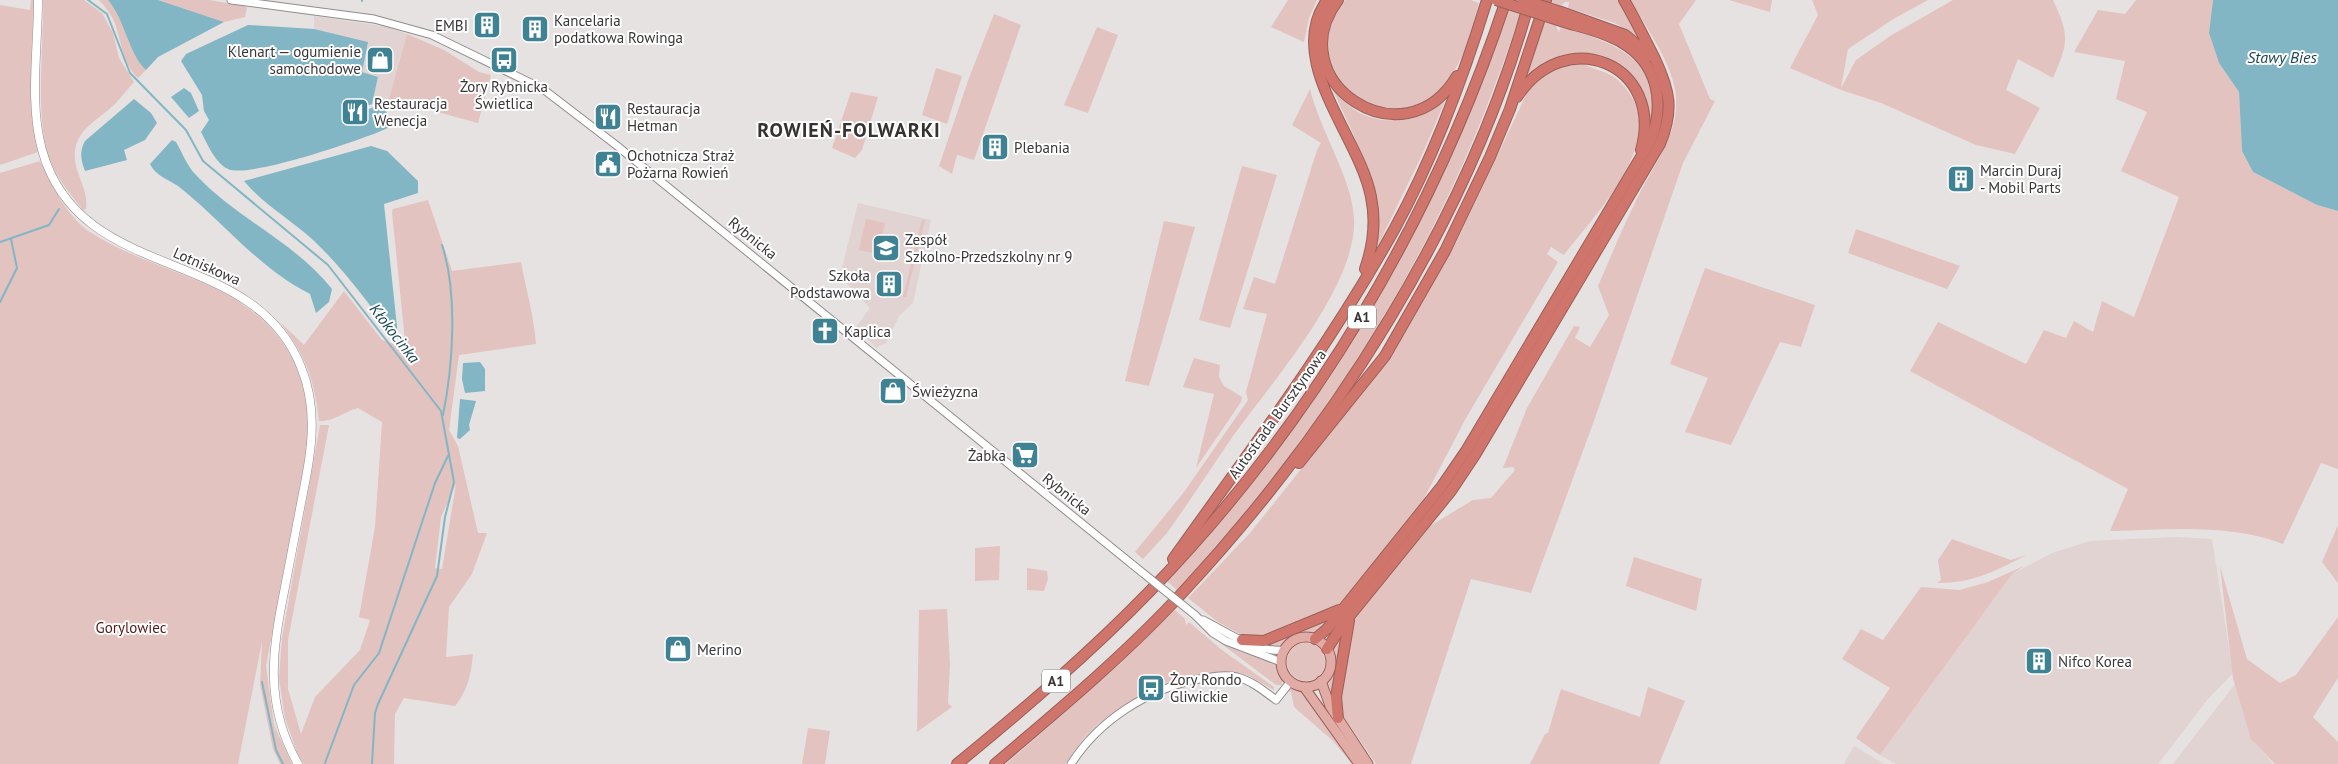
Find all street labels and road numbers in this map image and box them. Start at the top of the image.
street label: Rybnicka [725,213,781,263]
street label: Lotniskowa [170,243,244,289]
road number: A1 [1348,306,1376,328]
street label: Autostrada Bursztynowa [1224,346,1330,482]
street label: Rybnicka [1039,469,1095,519]
road number: A1 [1042,669,1070,692]

